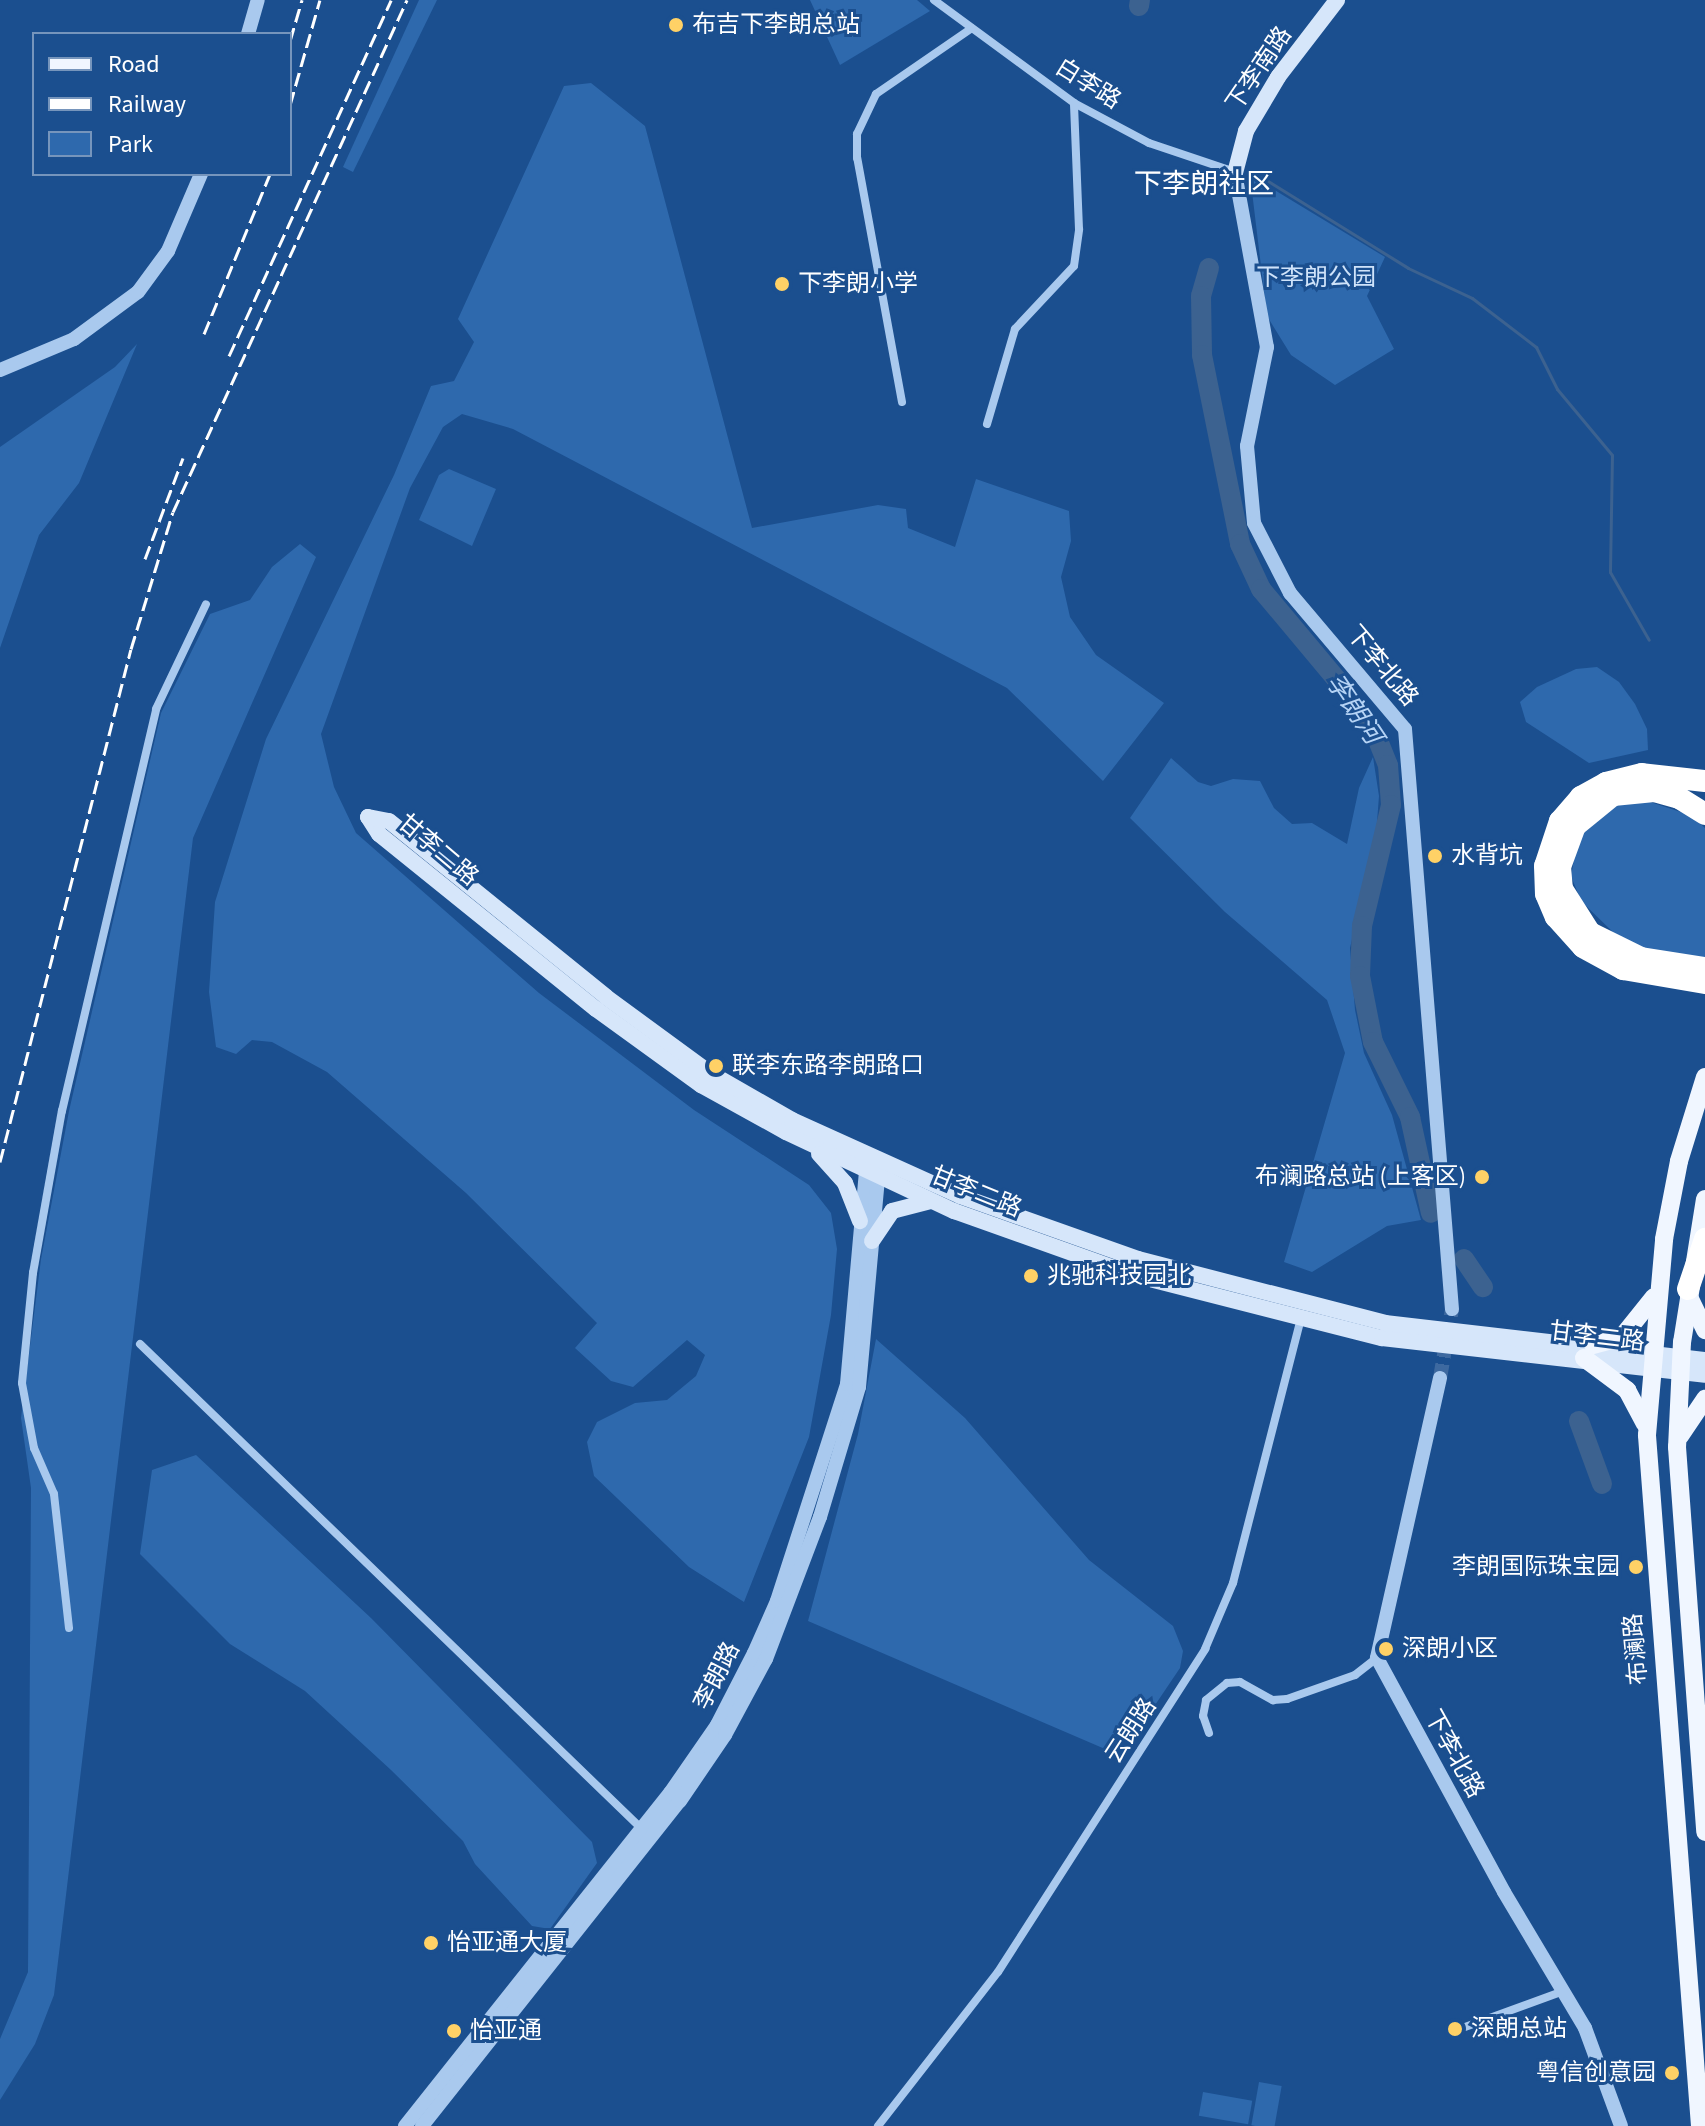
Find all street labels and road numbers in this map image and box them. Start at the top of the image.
street label: 下李南路 [1220,21,1298,117]
street label: 白李路 [1050,53,1126,115]
street label: 下李北路 [1340,620,1424,712]
street label: 甘李二路 [392,808,484,892]
street label: 甘李二路 [926,1161,1026,1223]
street label: 甘李二路 [1548,1317,1646,1357]
street label: 布澜路 [1619,1612,1653,1686]
street label: 李朗路 [688,1637,746,1715]
street label: 云朗路 [1099,1693,1163,1769]
street label: 下李北路 [1418,1705,1490,1803]

